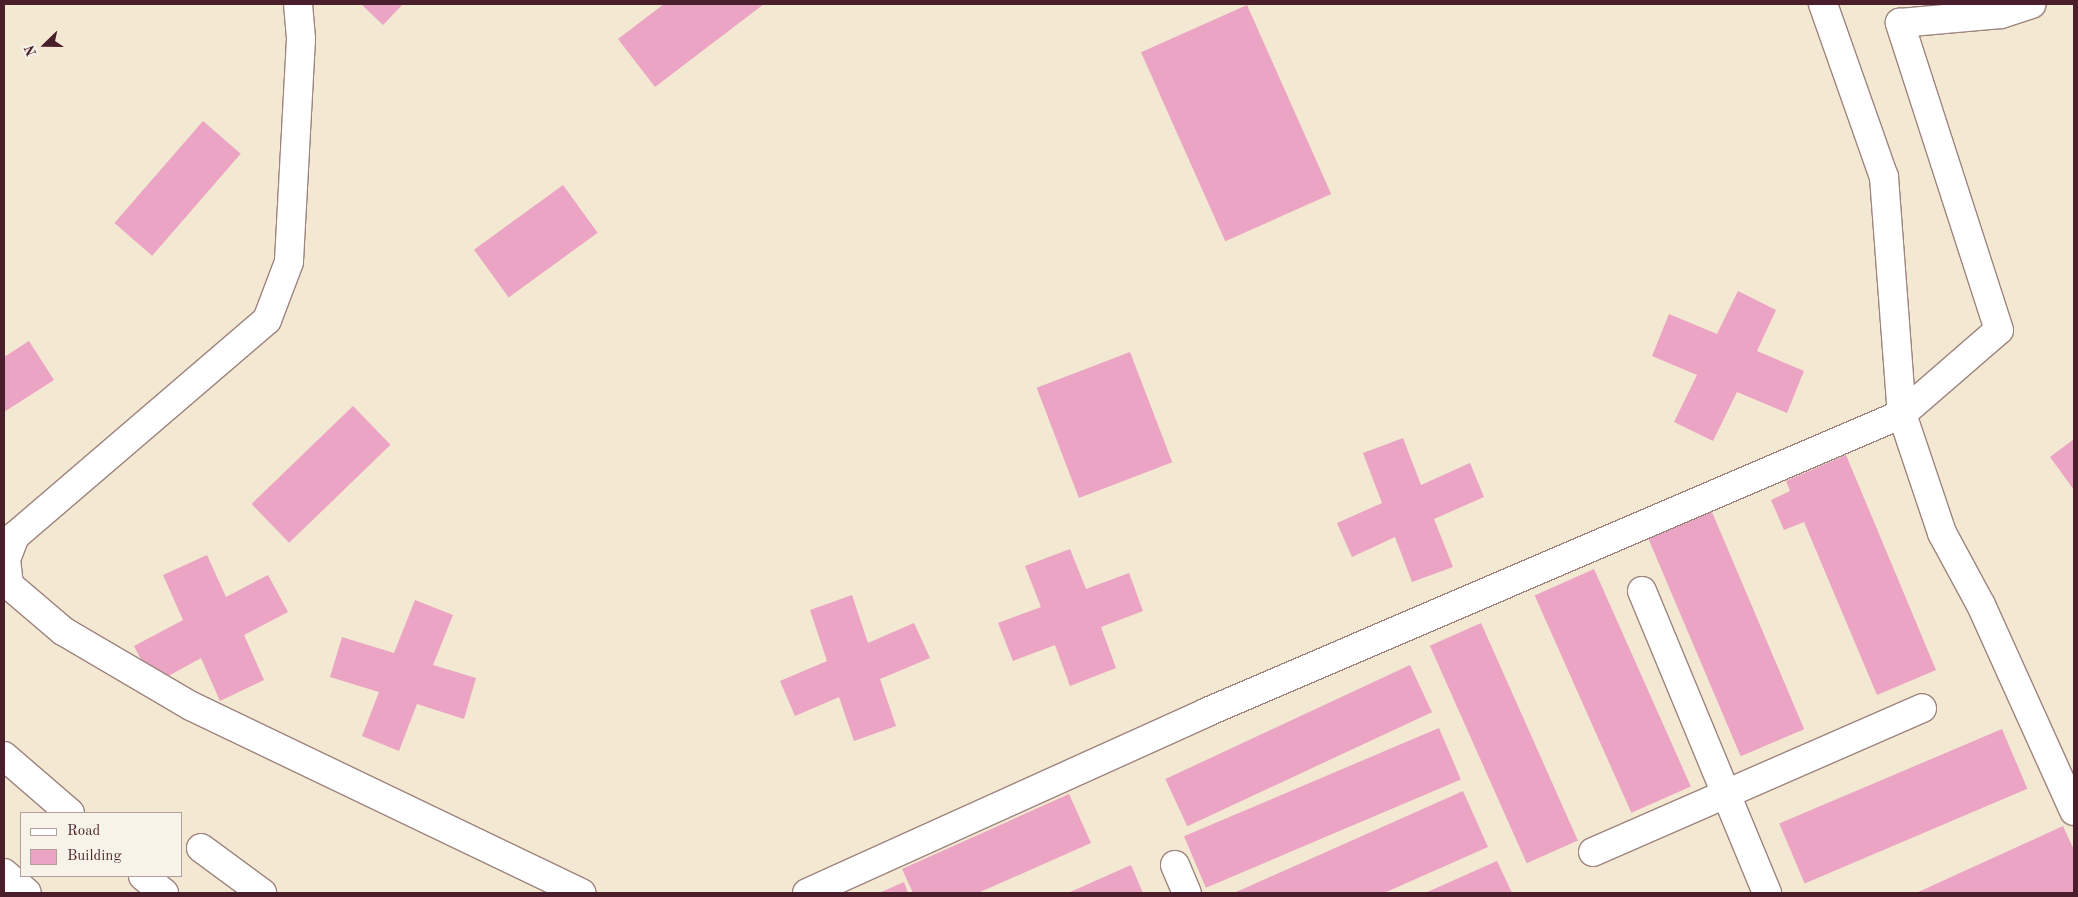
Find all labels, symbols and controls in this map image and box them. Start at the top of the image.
north arrow [20,20,70,70]
text: N [23,43,40,58]
legend [20,812,182,877]
text: Road [67,824,100,839]
text: Building [67,849,122,864]

